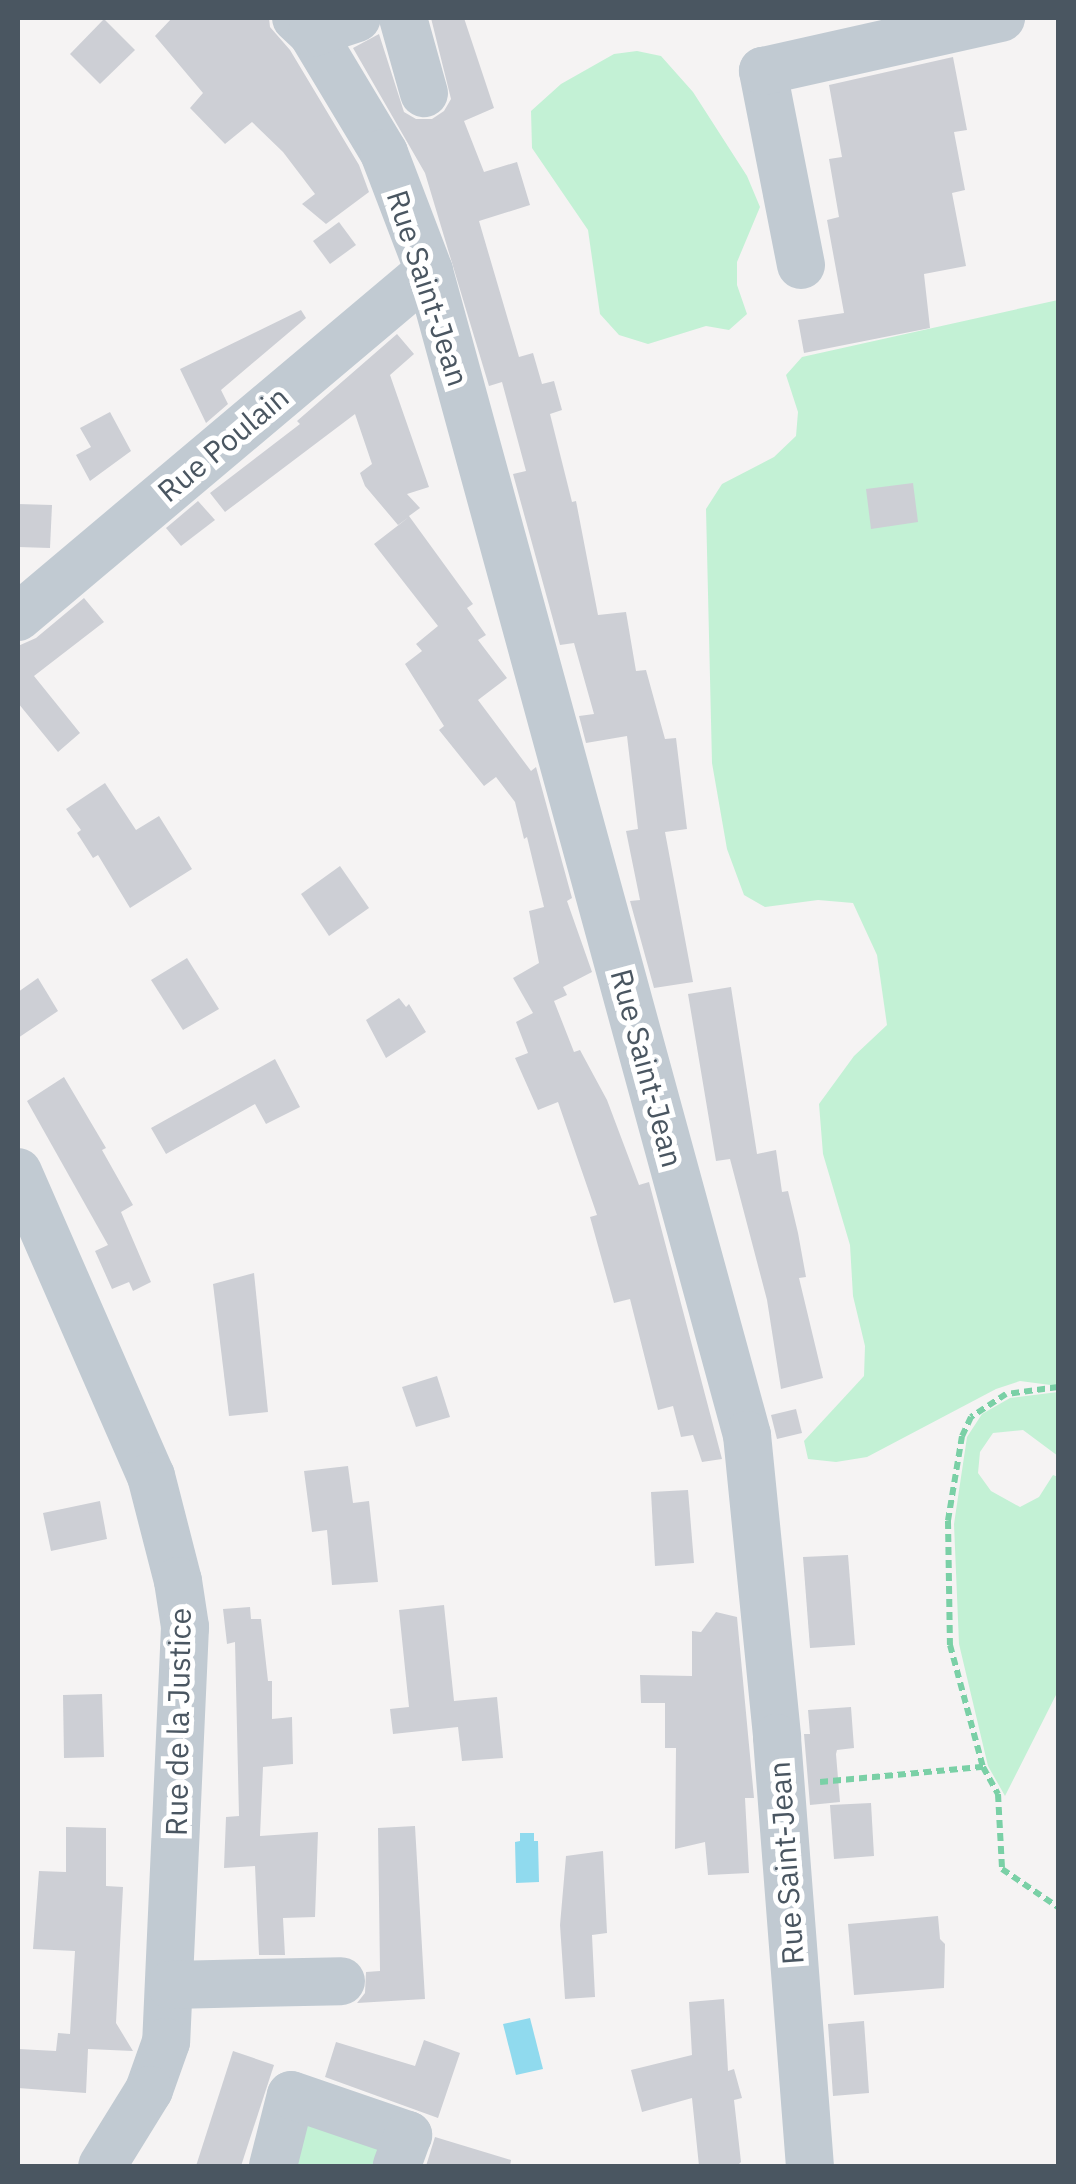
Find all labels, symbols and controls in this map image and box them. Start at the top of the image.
street label: Rue Saint-Jean [379,186,477,390]
street label: Rue Poulain [150,379,296,509]
street label: Rue Saint-Jean [603,965,691,1171]
street label: Rue de la Justice [158,1608,198,1836]
street label: Rue Saint-Jean [761,1760,811,1966]

